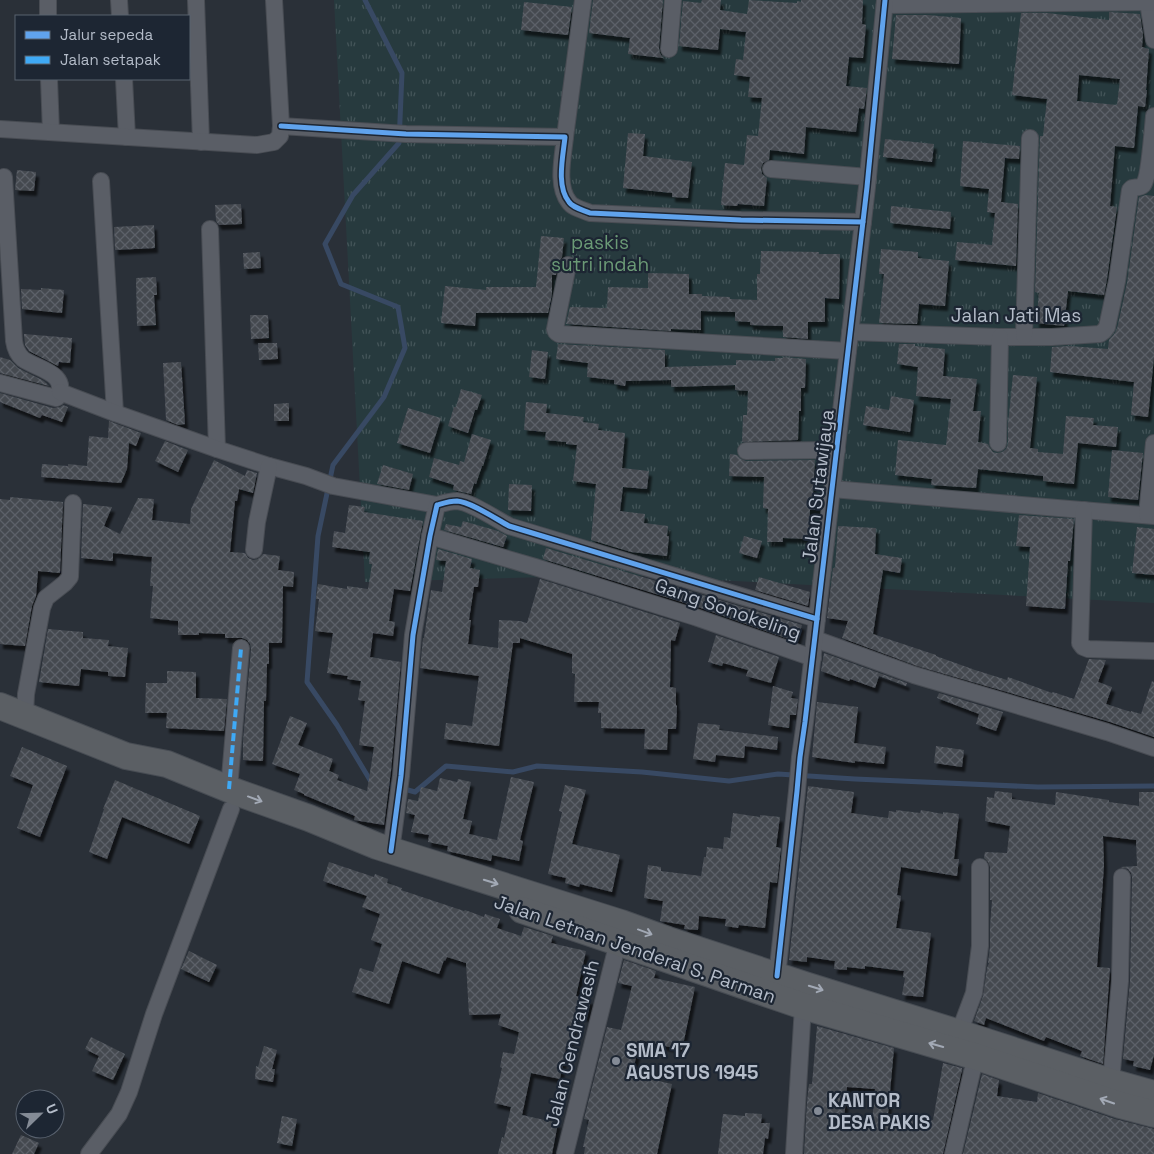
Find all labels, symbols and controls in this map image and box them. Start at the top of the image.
legend [15,15,190,80]
text: Jalur sepeda [60,25,154,44]
text: Jalan setapak [60,50,161,69]
park label: paskis sutri indah [551,230,649,277]
street label: Jalan Jati Mas [951,303,1081,328]
street label: Jalan Sutawijaya [796,408,840,564]
street label: Gang Sonokeling [652,572,804,646]
one-way arrow [247,795,262,804]
one-way arrow [482,878,498,887]
street label: Jalan Letnan Jenderal S. Parman [491,889,779,1009]
one-way arrow [637,928,653,937]
street label: Jalan Cendrawasih [539,957,605,1129]
one-way arrow [808,984,824,994]
place label: SMA 17 AGUSTUS 1945 [626,1038,758,1085]
one-way arrow [928,1040,944,1050]
marker: SMA 17 AGUSTUS 1945 [610,1055,622,1067]
place label: KANTOR DESA PAKIS [828,1088,930,1135]
north arrow [15,1089,65,1139]
one-way arrow [1100,1096,1115,1105]
text: U [42,1101,62,1117]
marker: KANTOR DESA PAKIS [812,1105,824,1117]

